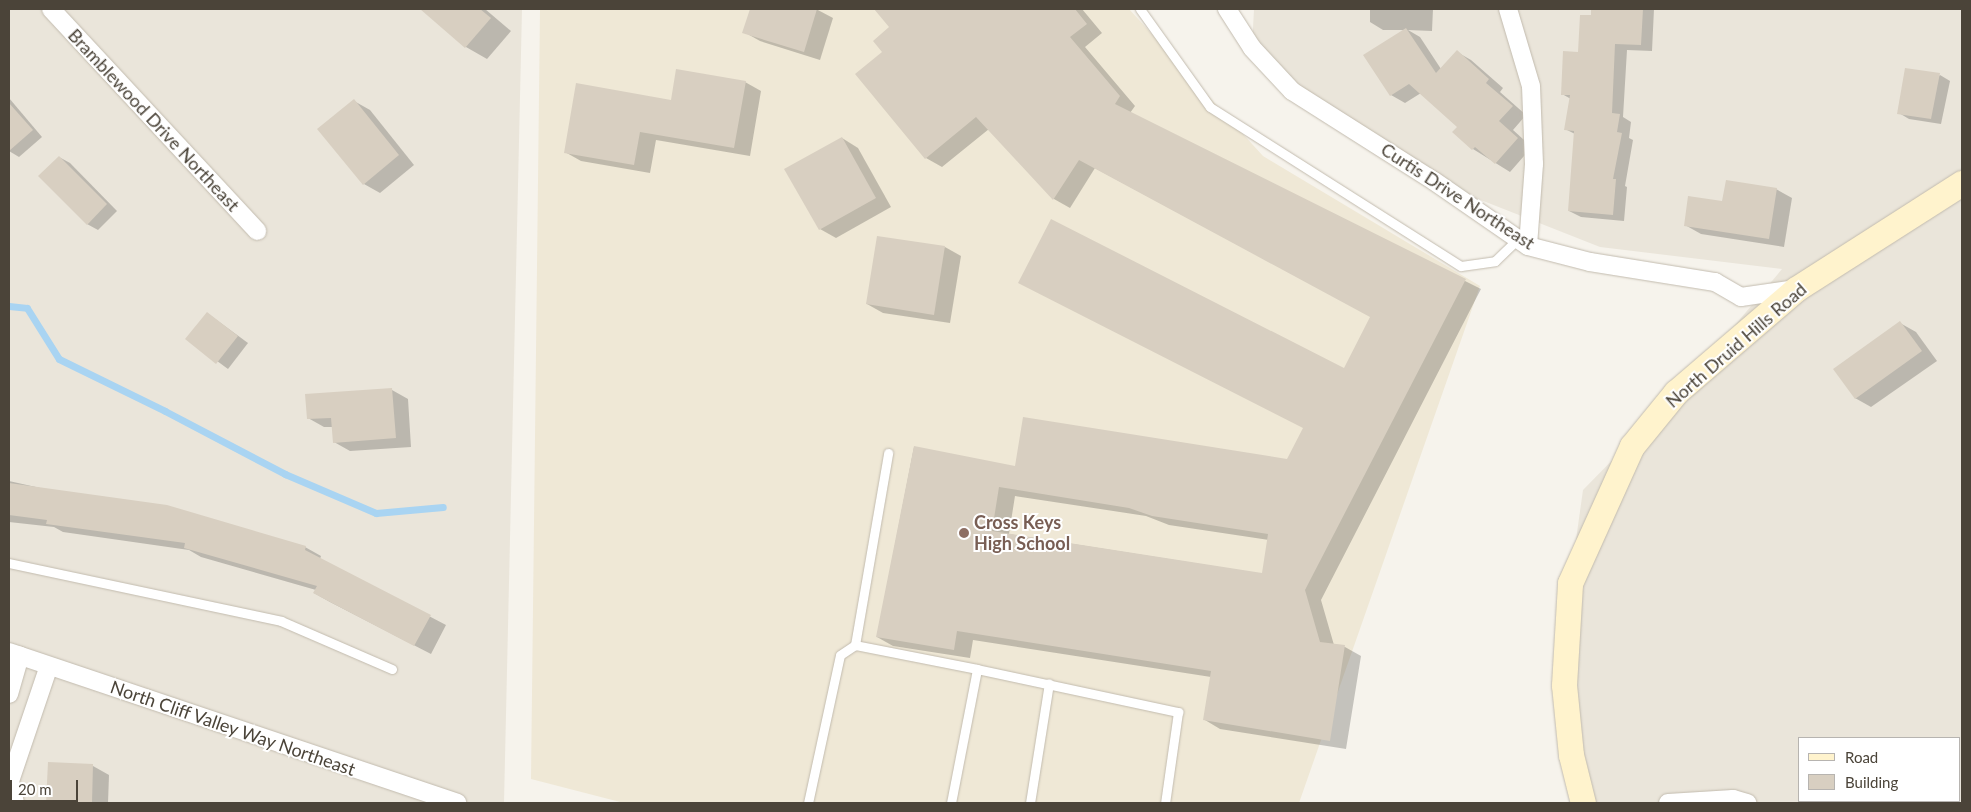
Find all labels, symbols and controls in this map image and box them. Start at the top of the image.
street label: Bramblewood Drive Northeast [64,24,244,216]
street label: Curtis Drive Northeast [1377,138,1539,254]
street label: North Druid Hills Road [1661,278,1811,412]
place label: Cross Keys High School [974,512,1070,554]
marker: Cross Keys High School [958,527,970,539]
street label: North Cliff Valley Way Northeast [107,676,359,780]
legend [1798,737,1961,802]
text: Road [1845,748,1878,766]
scale bar [12,770,80,802]
text: Building [1845,773,1898,791]
text: 20 m [18,780,52,798]

